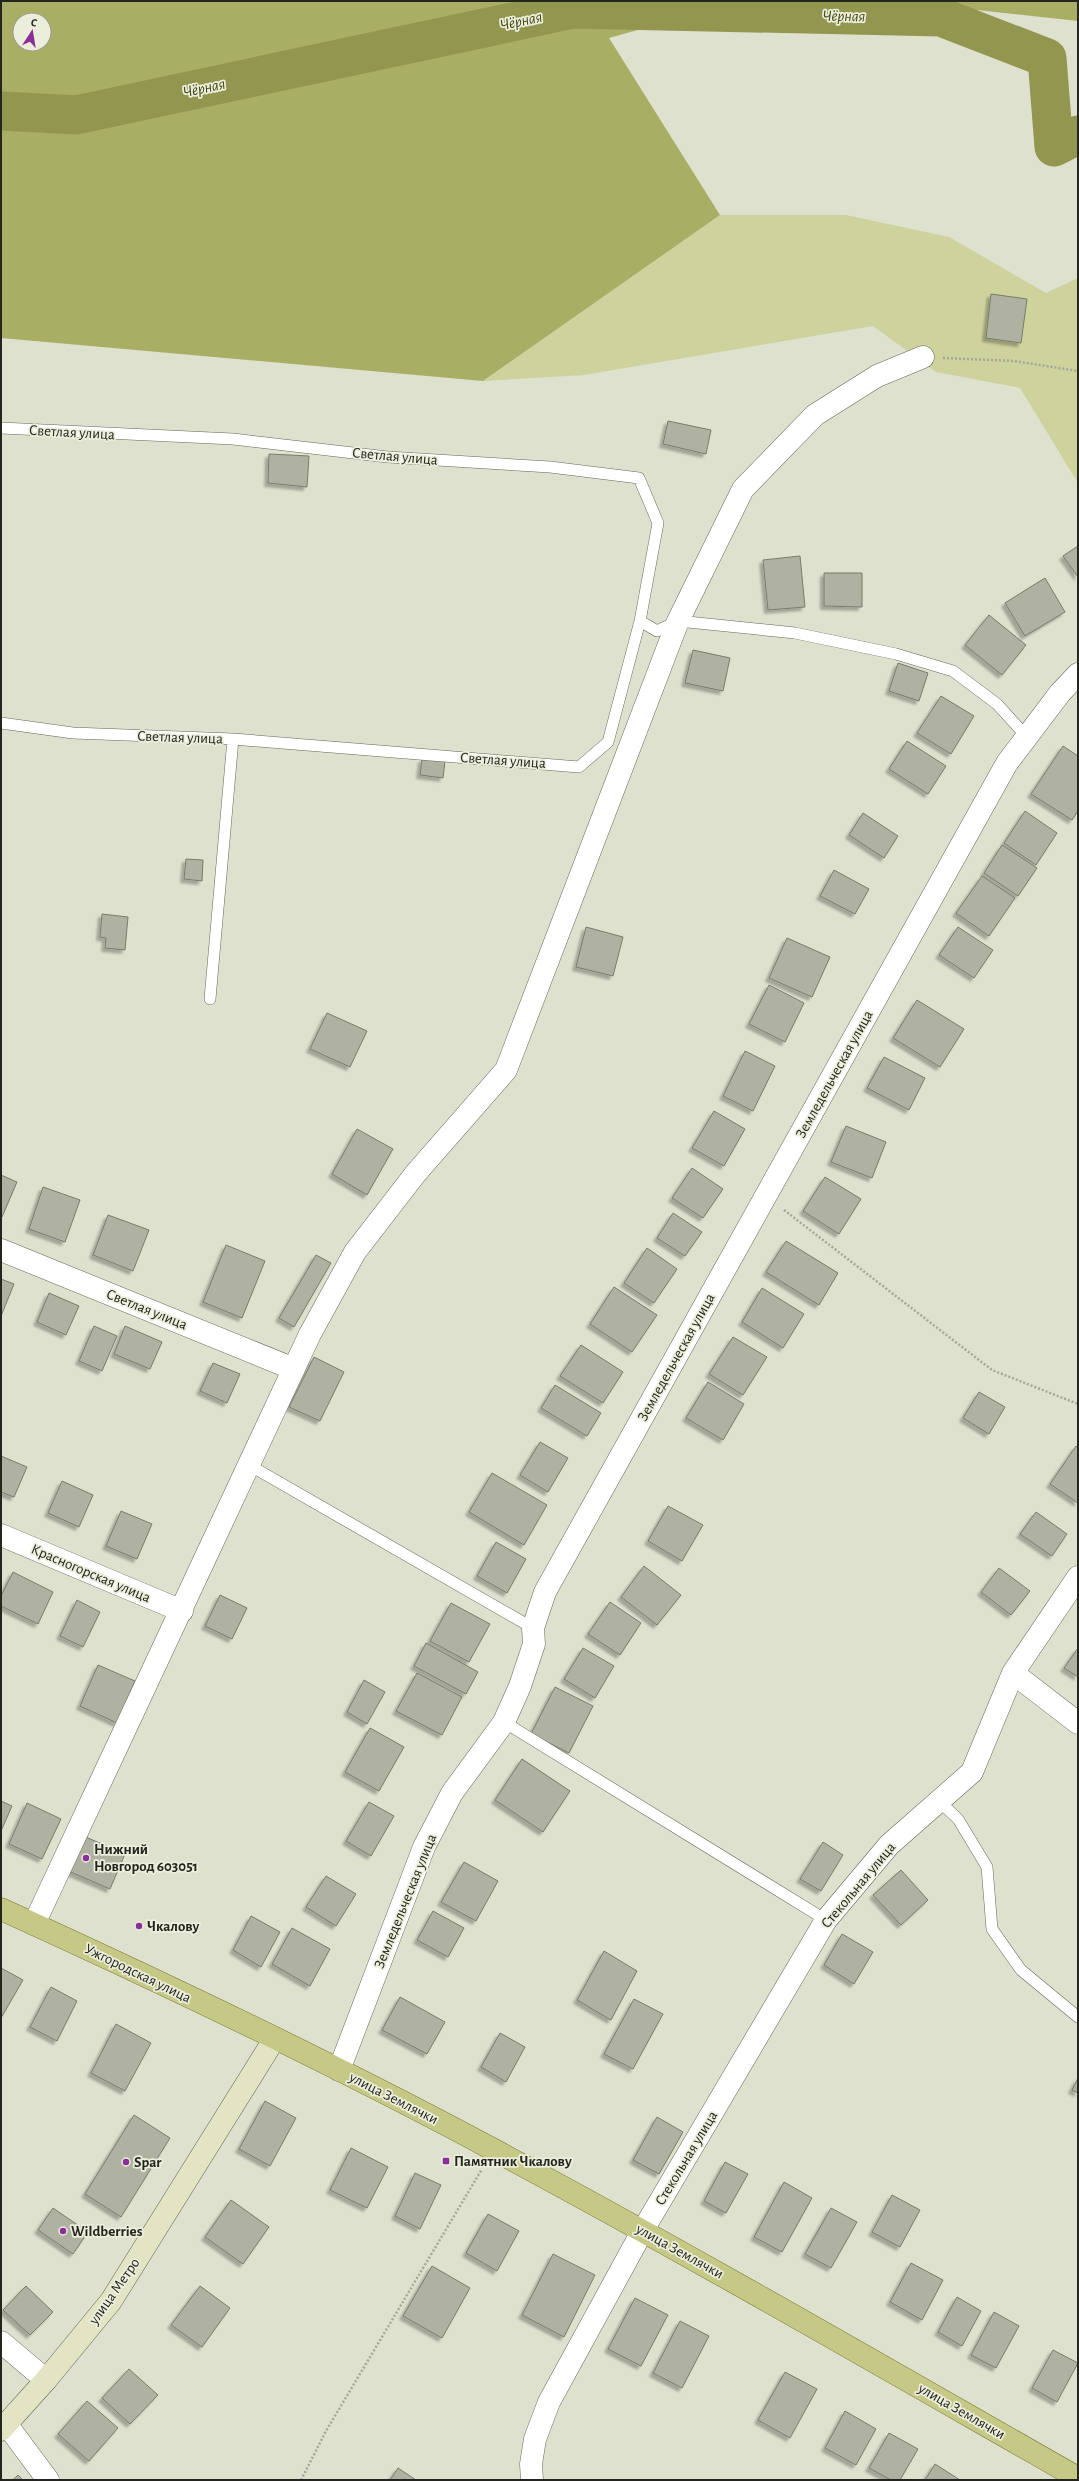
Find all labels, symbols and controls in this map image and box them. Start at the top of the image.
water label: Чёрная [822,8,865,25]
water label: Чёрная [499,9,544,34]
north arrow [12,12,52,52]
text: С [30,17,38,29]
water label: Чёрная [182,76,227,101]
street label: Светлая улица [29,423,115,442]
street label: Светлая улица [352,445,439,468]
street label: Светлая улица [137,729,223,746]
street label: Светлая улица [460,750,546,771]
street label: Земледельческая улица [793,1008,876,1141]
street label: Светлая улица [104,1286,190,1333]
street label: Земледельческая улица [635,1291,718,1424]
street label: Красногорская улица [29,1542,153,1605]
street label: Земледельческая улица [372,1832,439,1971]
street label: Стекольная улица [818,1839,899,1931]
place label: Нижний Новгород 603051 [94,1842,198,1874]
marker: Нижний Новгород 603051 [81,1853,91,1863]
place label: Чкалову [147,1919,199,1934]
marker: Чкалову [134,1921,144,1931]
street label: Ужгородская улица [82,1941,194,2006]
street label: улица Землячки [346,2069,441,2127]
street label: Стекольная улица [652,2108,720,2208]
place label: Памятник Чкалову [454,2154,572,2169]
place label: Spar [134,2155,162,2170]
marker: Памятник Чкалову [441,2156,451,2166]
marker: Spar [121,2157,131,2167]
street label: улица Землячки [633,2221,726,2282]
place label: Wildberries [71,2224,143,2239]
marker: Wildberries [58,2226,68,2236]
street label: улица Метро [86,2255,143,2328]
street label: улица Землячки [915,2380,1008,2442]

